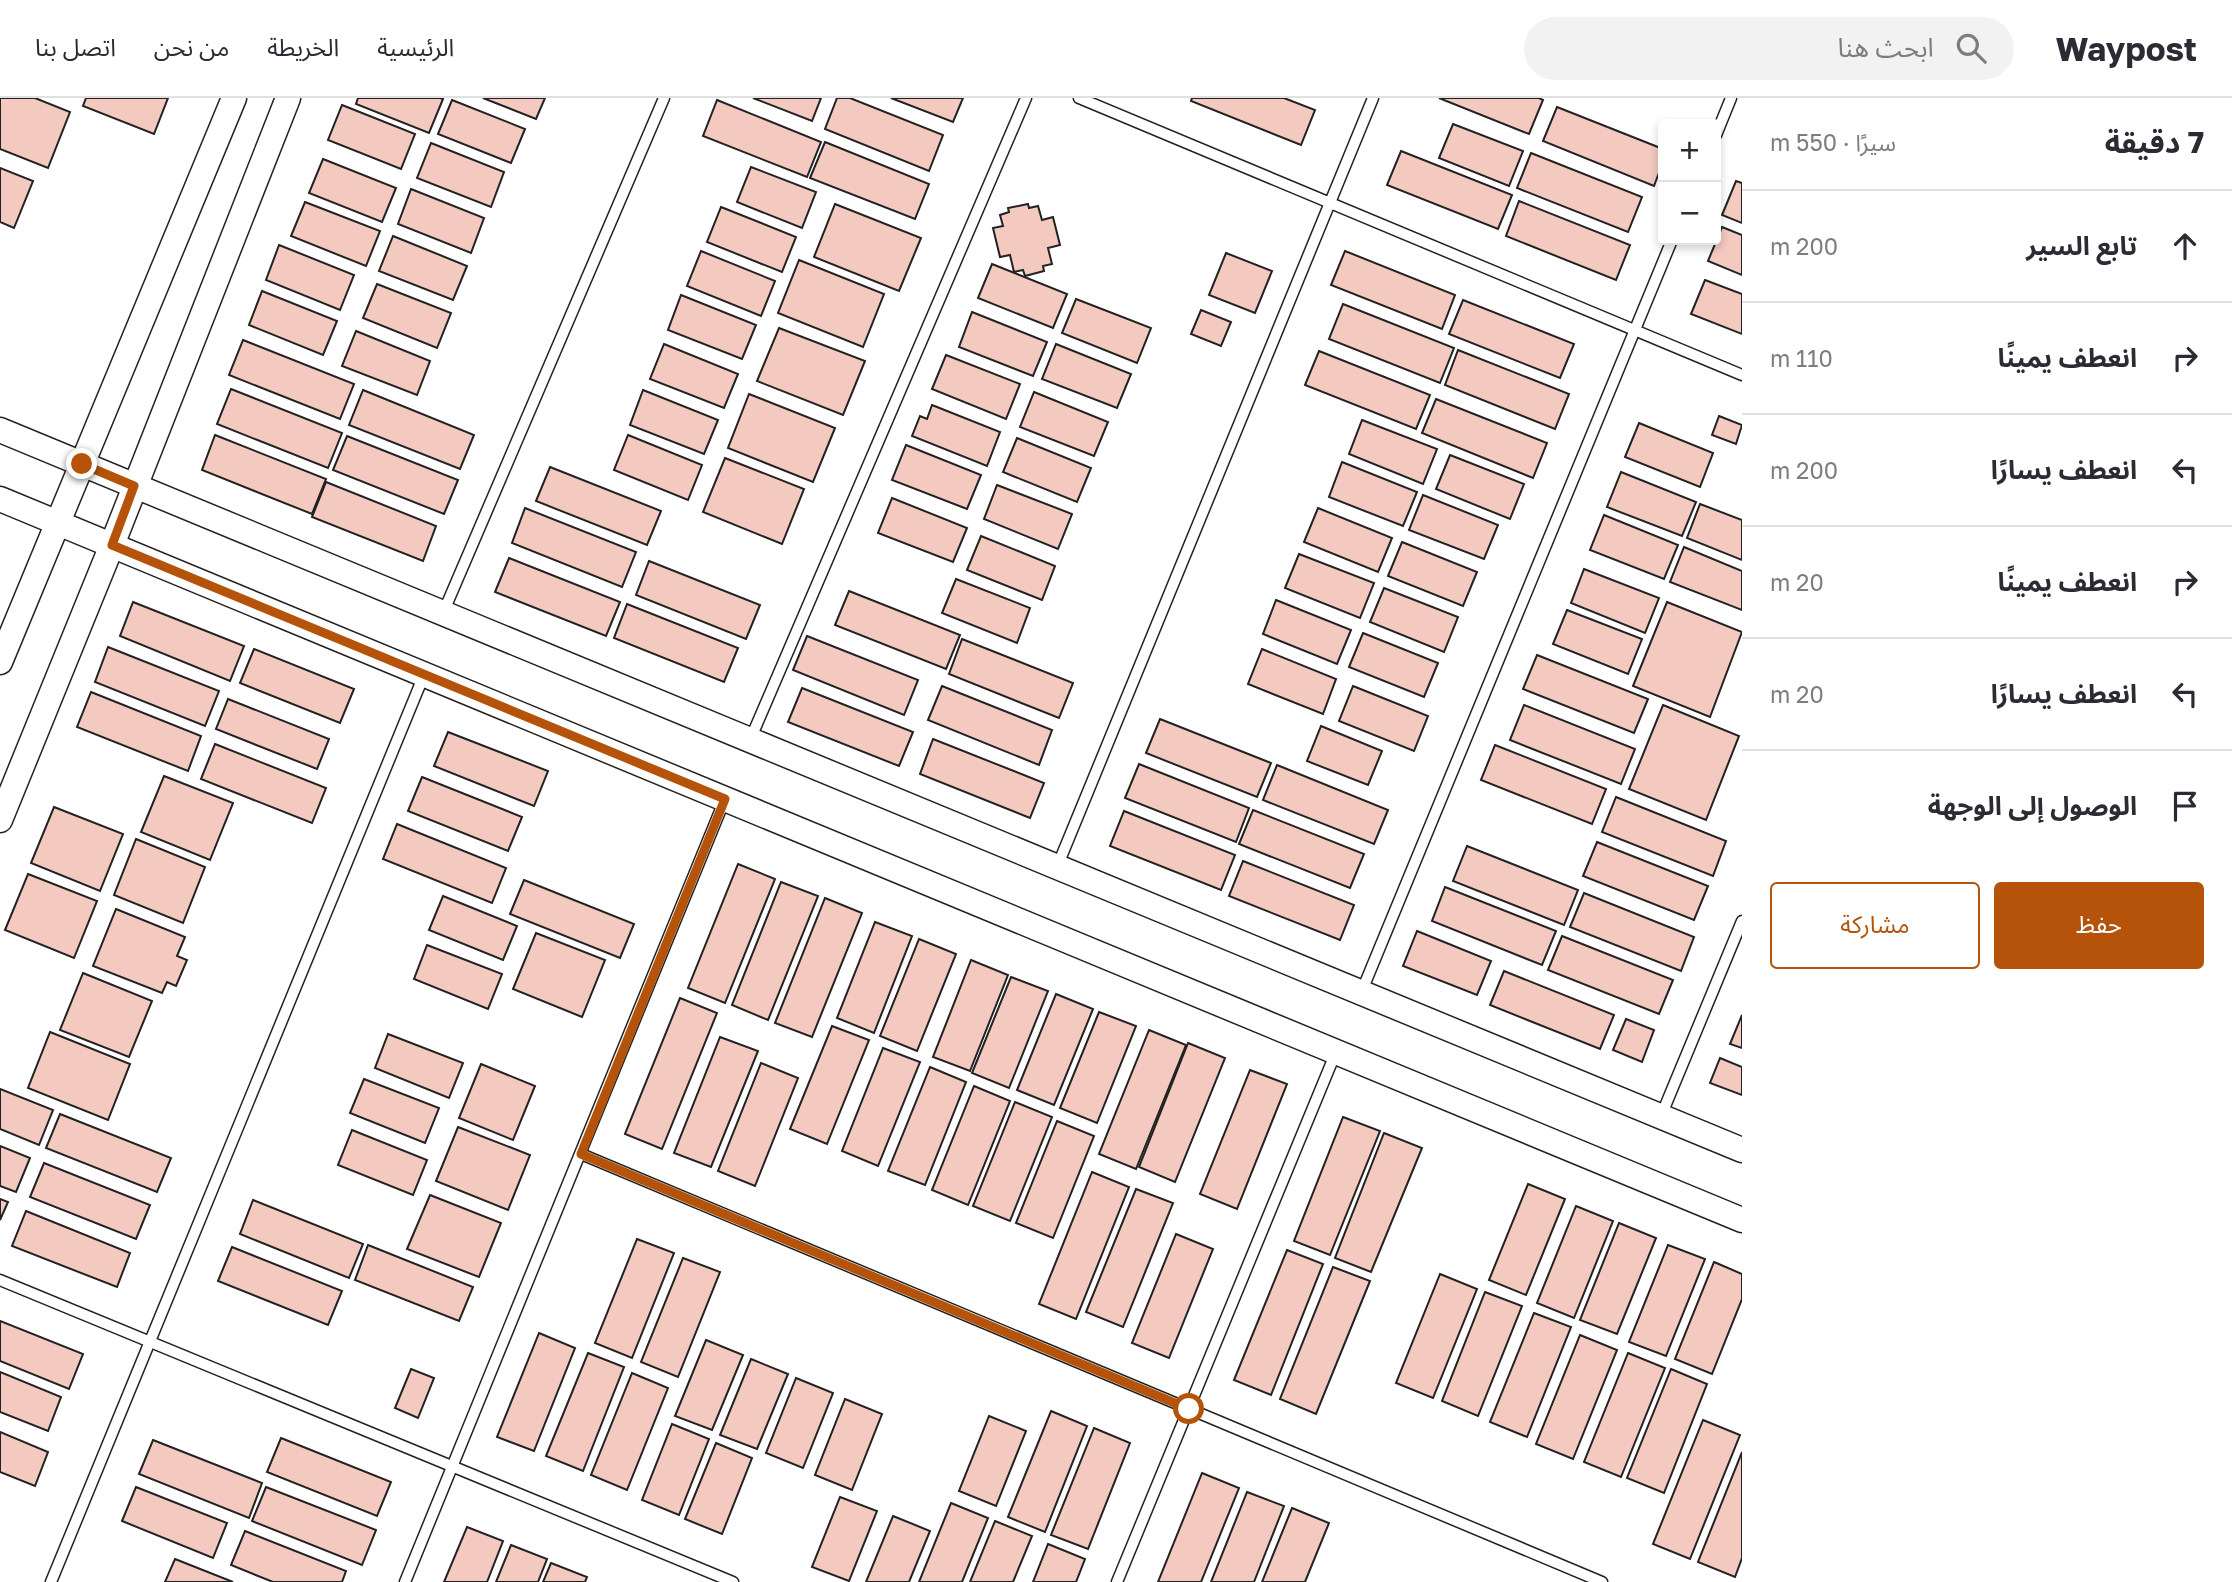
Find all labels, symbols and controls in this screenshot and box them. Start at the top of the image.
search box [1524,17,2014,80]
icon: search [1952,29,1990,67]
text: Waypost [2056,29,2197,68]
text: اتصل بنا [35,32,116,61]
text: من نحن [154,32,229,61]
text: الخريطة [267,32,339,61]
text: الرئيسية [377,32,454,61]
text: ابحث هنا [1838,32,1934,63]
map controls [1658,119,1721,245]
button: + [1658,119,1721,182]
text: 7 دقيقة [2105,124,2204,160]
text: سيرًا · 550 m [1770,128,1896,156]
button: − [1658,182,1721,245]
icon: ahead [2166,227,2204,265]
text: تابع السير [2026,230,2137,261]
text: 200 m [1770,232,1838,260]
icon: right [2166,339,2204,377]
text: انعطف يمينًا [1998,342,2137,373]
text: 110 m [1770,344,1833,372]
route end [66,448,97,479]
icon: left [2166,451,2204,489]
text: انعطف يسارًا [1991,454,2137,485]
text: 200 m [1770,456,1838,484]
icon: right [2166,563,2204,601]
text: انعطف يمينًا [1998,566,2137,597]
text: 20 m [1770,568,1824,596]
icon: left [2166,675,2204,713]
text: انعطف يسارًا [1991,678,2137,709]
text: 20 m [1770,680,1824,708]
icon: arrive [2166,787,2204,825]
text: الوصول إلى الوجهة [1928,790,2137,821]
button: مشاركة [1770,882,1980,969]
button: حفظ [1994,882,2204,969]
route start [1173,1393,1204,1424]

